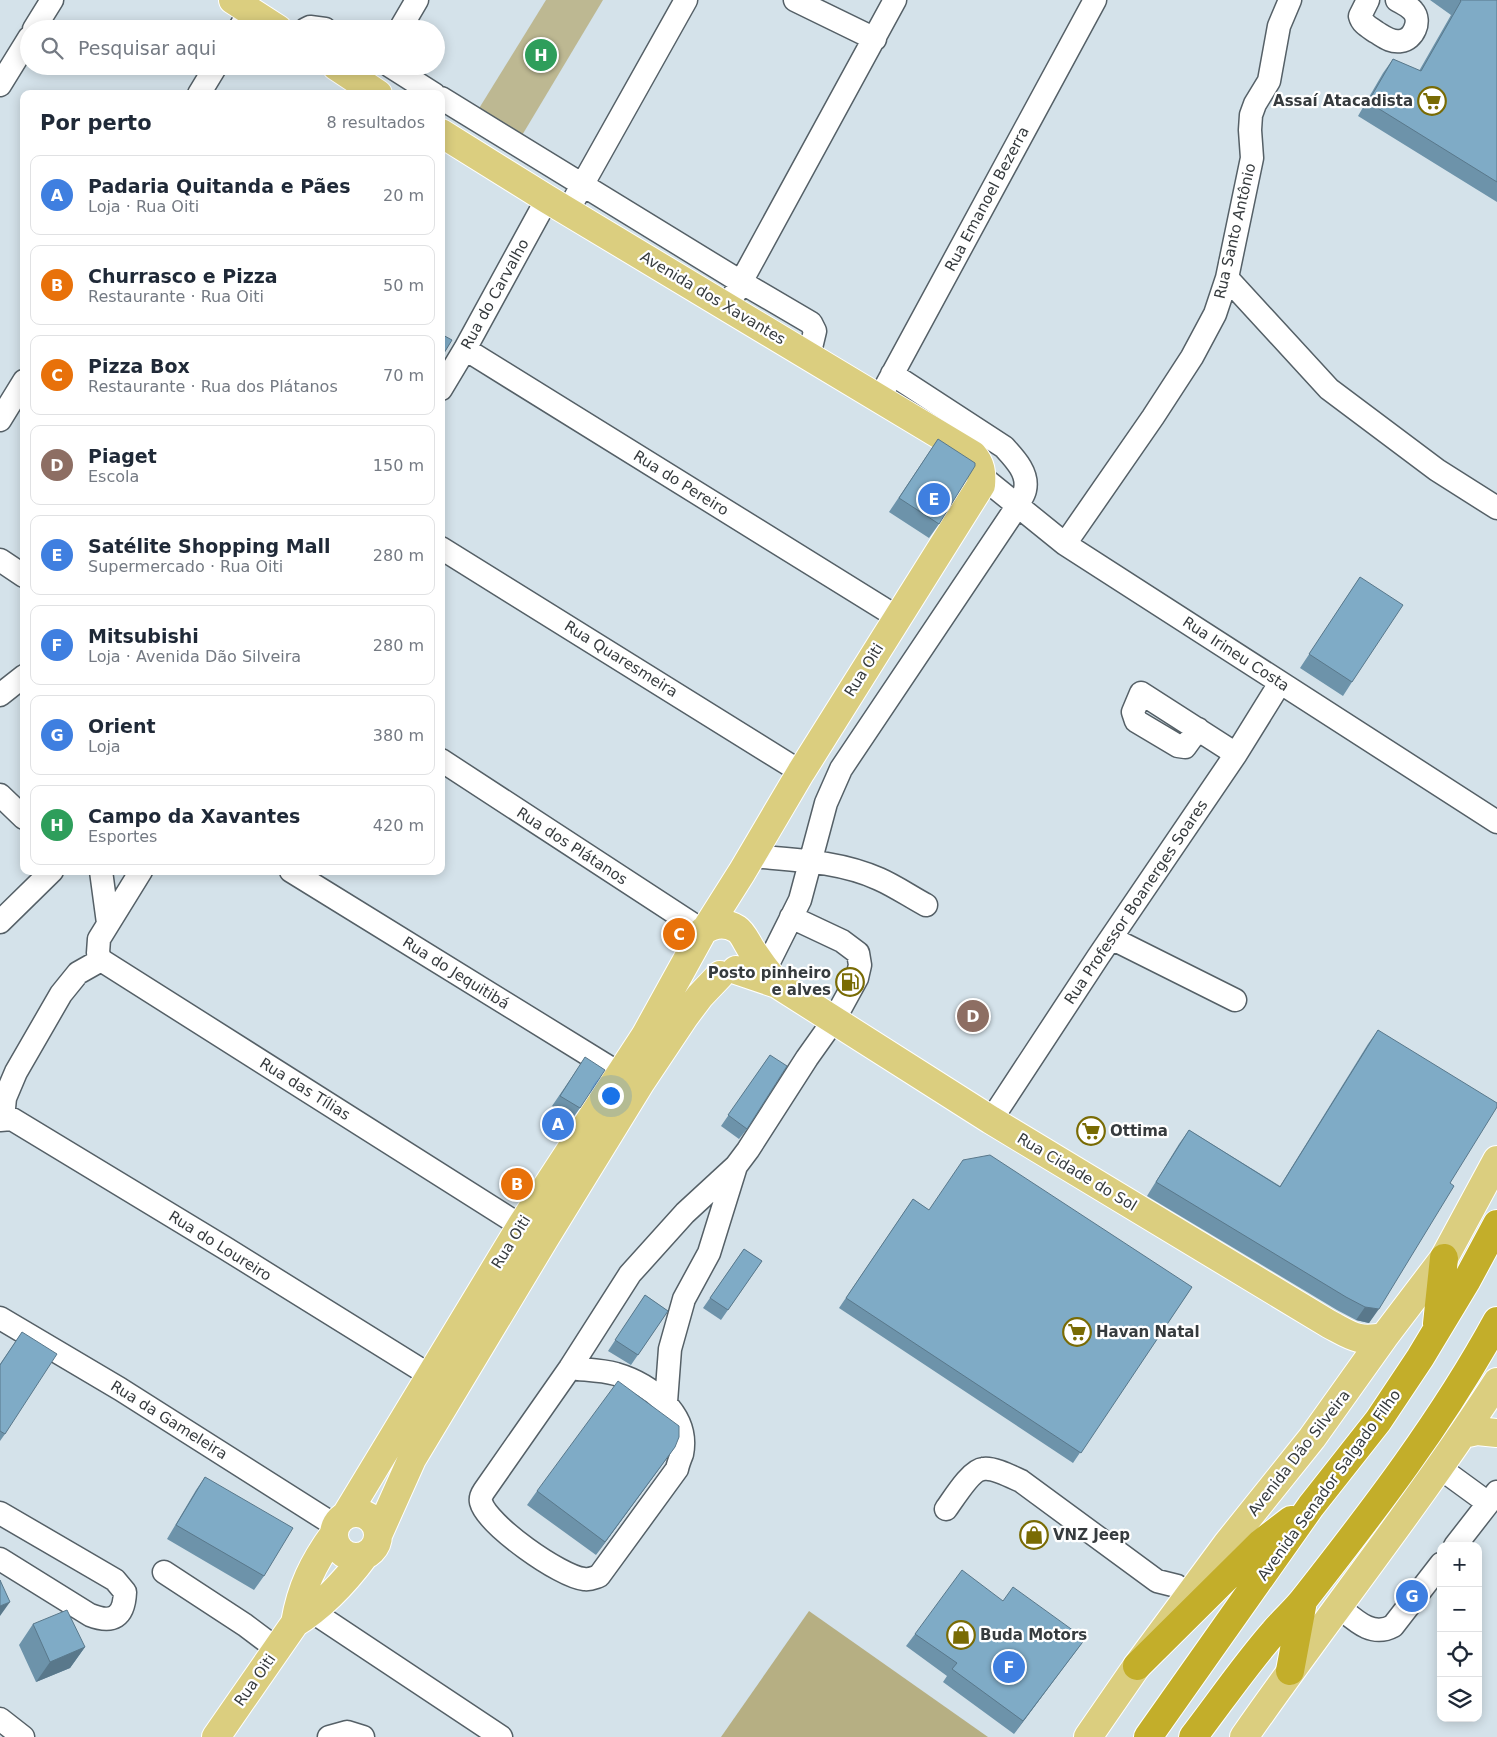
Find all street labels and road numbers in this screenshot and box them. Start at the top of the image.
street label: Rua Emanoel Bezerra [941,124,1033,274]
street label: Rua Santo Antônio [1211,161,1259,301]
street label: Rua do Carvalho [457,236,533,352]
street label: Avenida dos Xavantes [637,248,789,349]
street label: Rua do Pereiro [630,447,732,519]
street label: Rua Irineu Costa [1179,613,1293,695]
street label: Rua Quaresmeira [561,617,681,701]
street label: Rua Oiti [841,640,887,700]
street label: Rua Professor Boanerges Soares [1061,796,1211,1008]
street label: Rua dos Plátanos [513,803,631,889]
street label: Rua do Jequitibá [399,933,513,1013]
street label: Rua das Tílias [256,1054,354,1124]
street label: Rua Cidade do Sol [1014,1129,1140,1215]
street label: Rua do Loureiro [165,1207,275,1285]
street label: Rua Oiti [488,1212,534,1272]
street label: Rua da Gameleira [107,1377,231,1463]
street label: Avenida Dão Silveira [1244,1386,1354,1520]
street label: Avenida Senador Salgado Filho [1254,1386,1404,1584]
street label: Rua Oiti [231,1651,279,1709]

